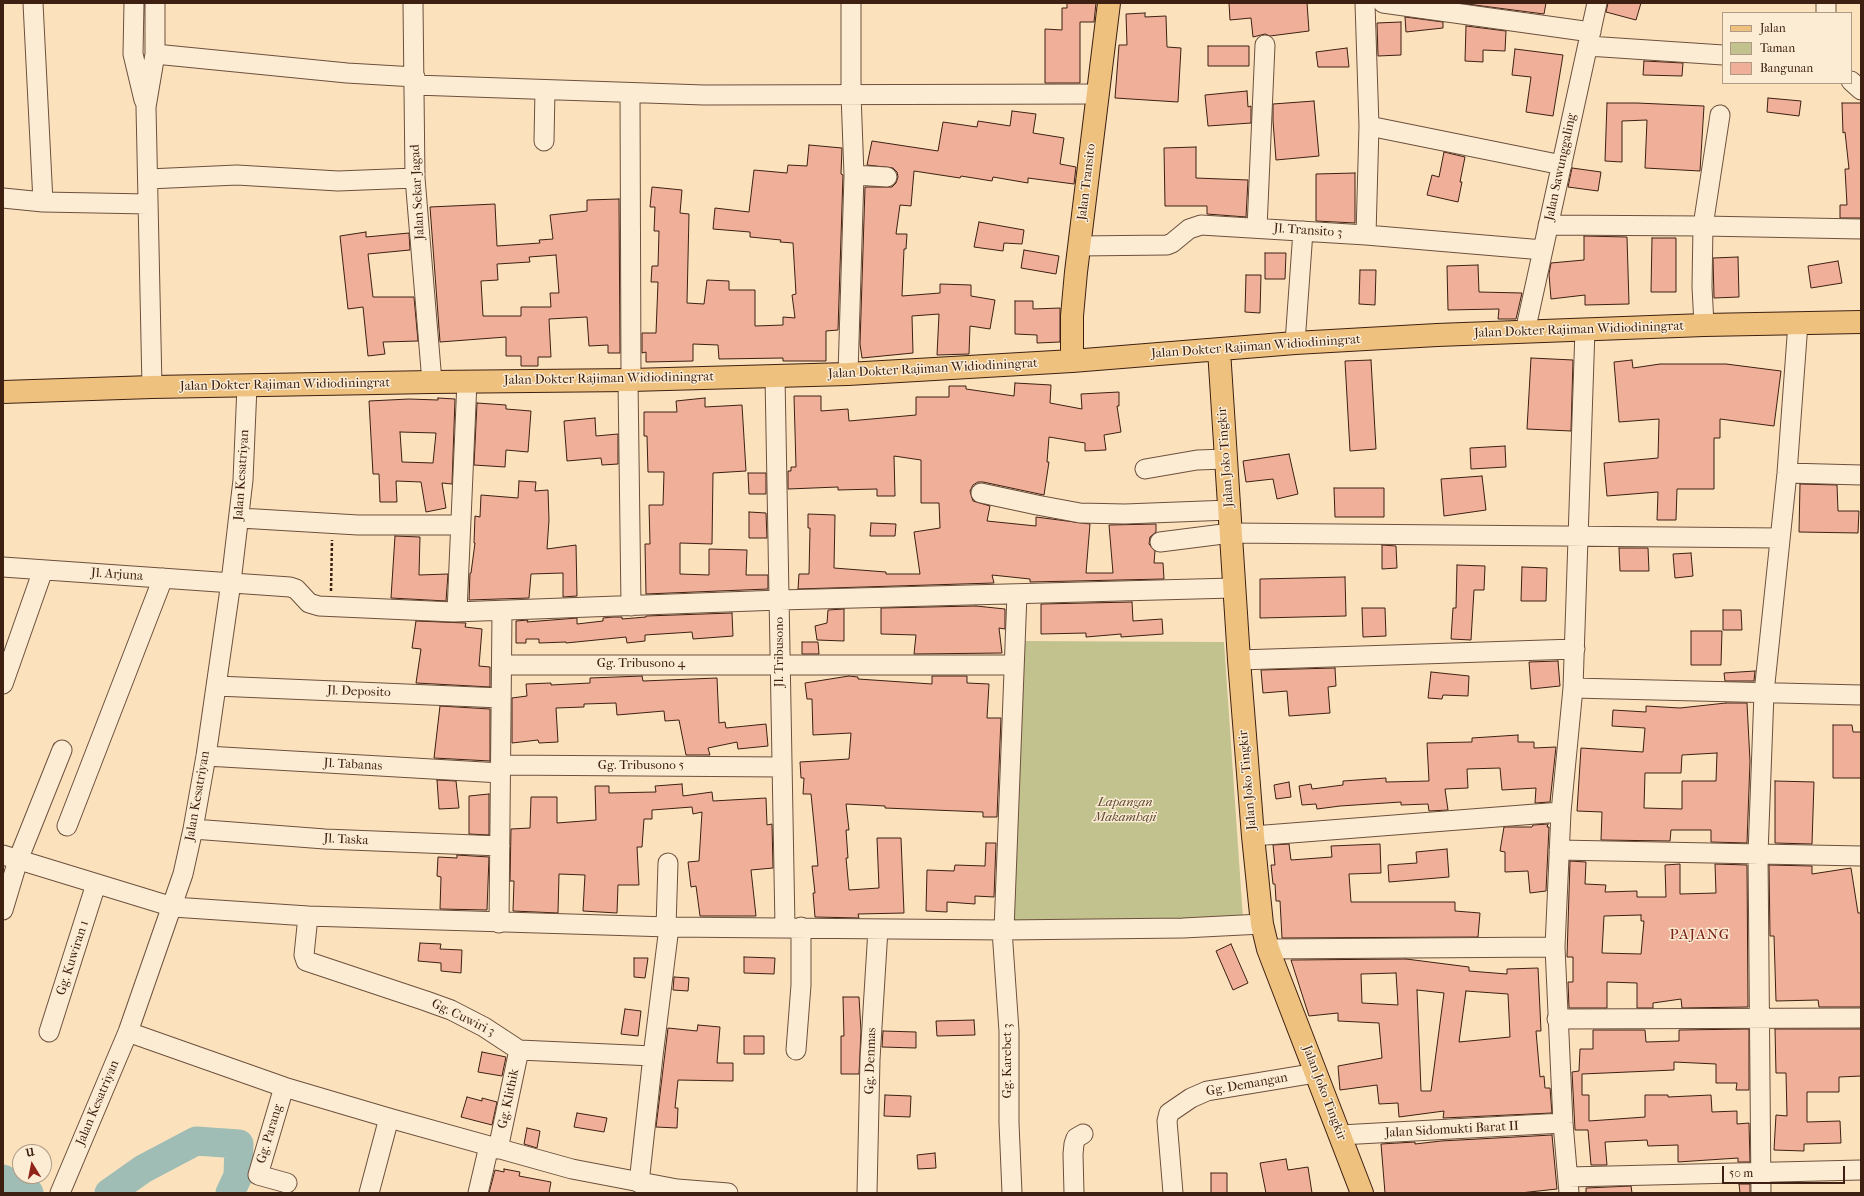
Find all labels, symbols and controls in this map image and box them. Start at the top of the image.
legend [1722,12,1852,84]
text: Jalan [1760,21,1786,35]
text: Taman [1760,41,1795,55]
text: Bangunan [1760,61,1813,75]
street label: Jalan Sawunggaling [1542,112,1580,222]
street label: Jalan Transito [1075,143,1099,221]
street label: Jalan Sekar Jagad [408,144,428,240]
street label: Jl. Transito 3 [1273,221,1343,241]
street label: Jalan Dokter Rajiman Widiodiningrat [1474,319,1684,341]
street label: Jalan Dokter Rajiman Widiodiningrat [1151,332,1361,362]
street label: Jalan Dokter Rajiman Widiodiningrat [828,356,1038,382]
street label: Jalan Dokter Rajiman Widiodiningrat [504,369,714,389]
street label: Jalan Dokter Rajiman Widiodiningrat [180,375,390,395]
street label: Jalan Joko Tingkir [1215,406,1237,508]
street label: Jalan Kesatriyan [231,429,253,521]
street label: Jl. Arjuna [90,565,144,585]
street label: Jl. Tribusono [772,617,788,687]
street label: Gg. Tribusono 4 [597,656,685,672]
street label: Jl. Deposito [327,683,391,701]
street label: Jalan Joko Tingkir [1236,729,1260,831]
street label: Jalan Kesatriyan [182,750,214,842]
street label: Jl. Tabanas [323,756,383,774]
street label: Gg. Tribusono 5 [598,758,684,774]
park label: Lapangan Makamhaji [1094,795,1156,826]
street label: Jl. Taska [323,831,369,849]
street label: Gg. Kuwiran 1 [54,919,92,997]
district label: PAJANG [1670,926,1730,944]
street label: Gg. Cuwiri 3 [429,996,497,1040]
street label: Gg. Karebet 3 [1000,1024,1016,1098]
street label: Gg. Denmas [862,1027,880,1095]
street label: Jalan Joko Tingkir [1299,1043,1349,1143]
street label: Jalan Kesatriyan [73,1058,123,1148]
street label: Gg. Klithik [495,1068,523,1130]
street label: Gg. Demangan [1205,1070,1289,1100]
street label: Gg. Parang [254,1102,286,1166]
street label: Jalan Sidomukti Barat II [1385,1119,1519,1141]
north arrow [12,1144,52,1184]
text: U [25,1146,35,1160]
scale bar [1724,1158,1847,1184]
text: 50 m [1729,1166,1753,1180]

